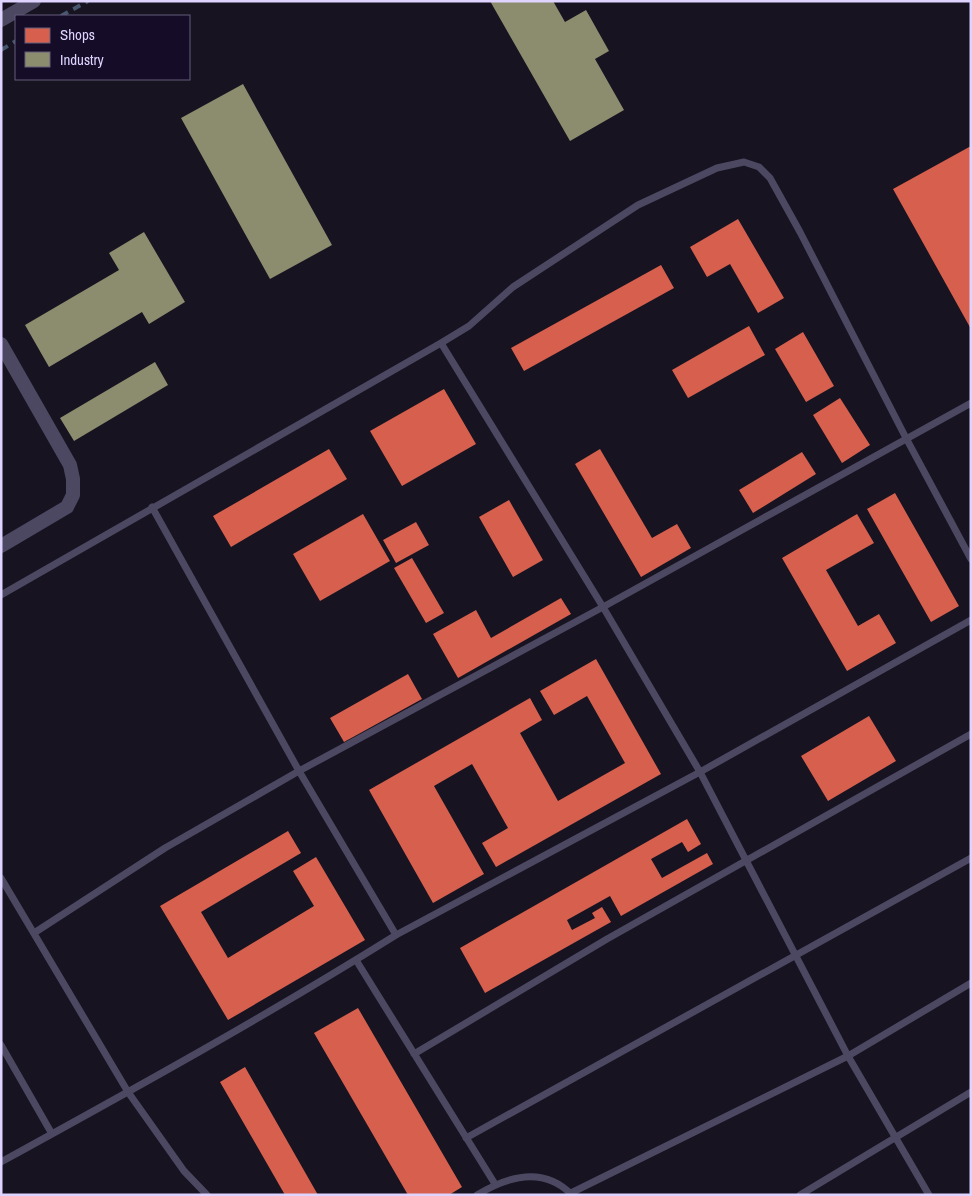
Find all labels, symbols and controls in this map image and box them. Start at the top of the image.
legend [15,15,190,80]
text: Shops [60,24,95,45]
text: Industry [60,49,105,70]

